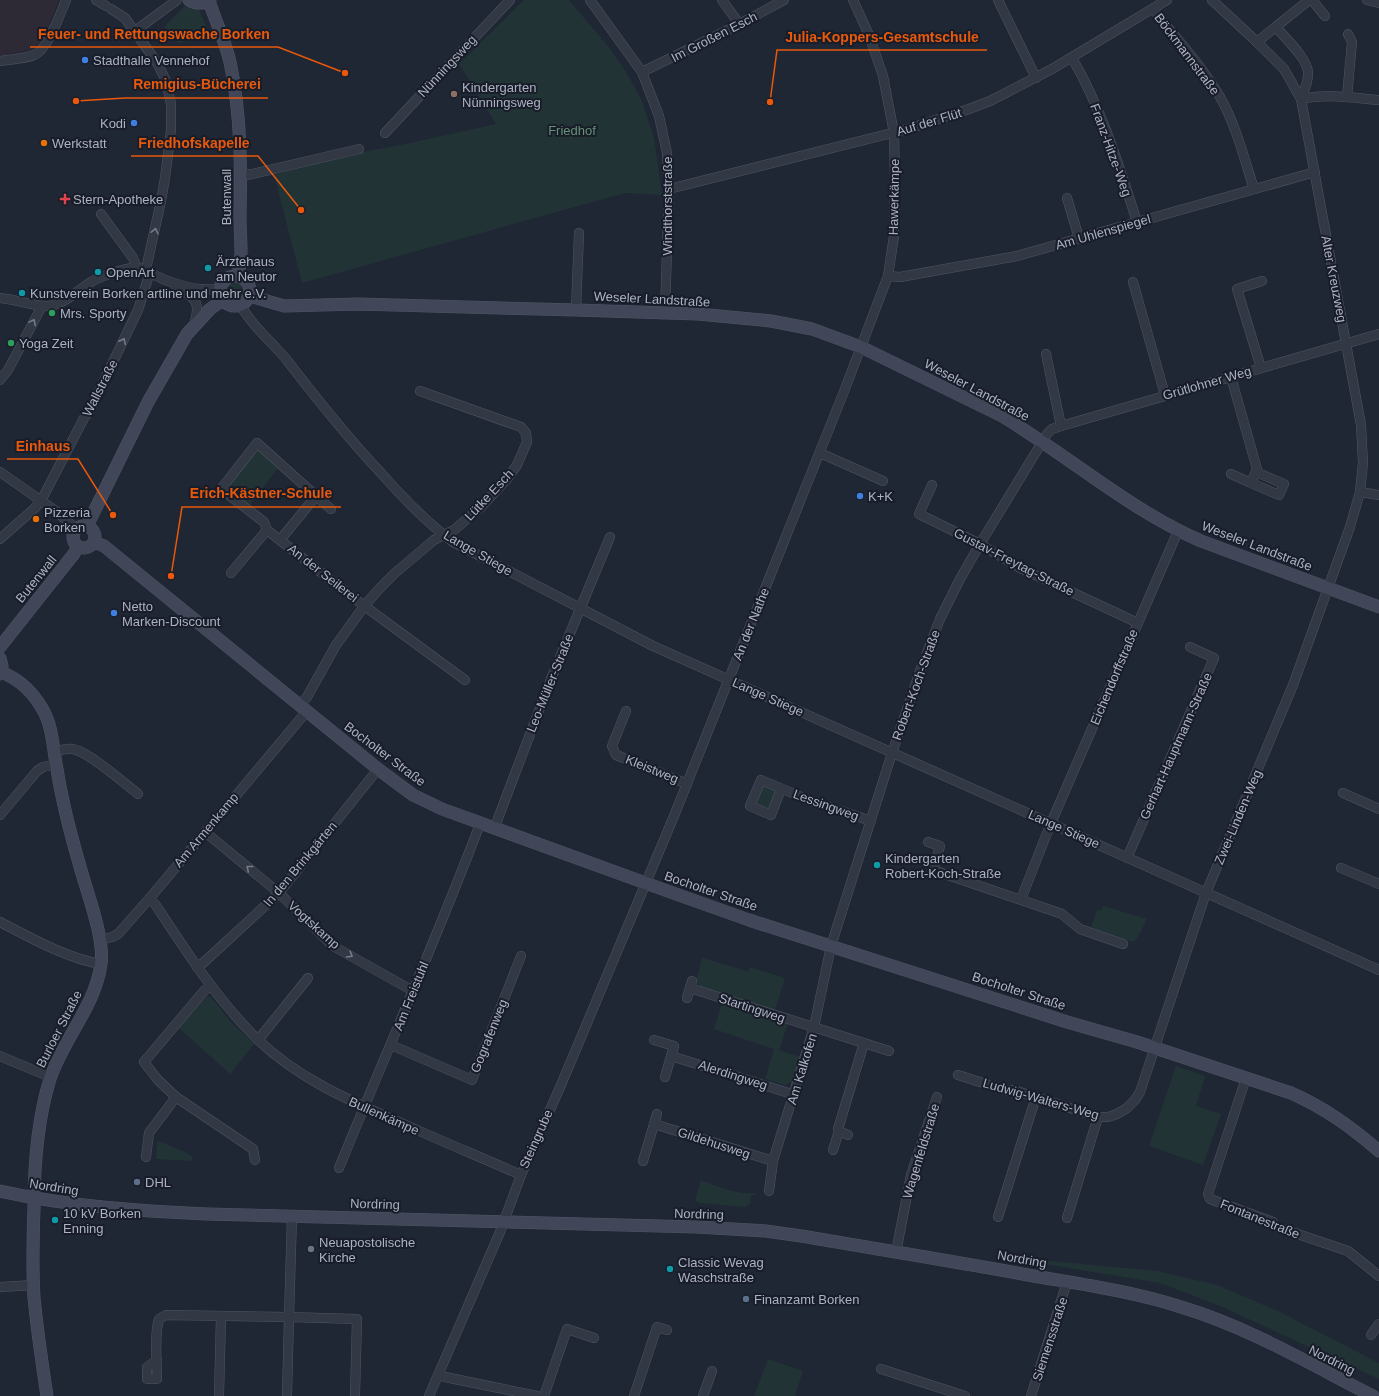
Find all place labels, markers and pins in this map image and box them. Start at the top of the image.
callout: Feuer- und Rettungswache Borken [30,21,278,47]
callout: Julia-Koppers-Gesamtschule [777,24,987,50]
place label: Stadthalle Vennehof [93,53,210,68]
marker: Stadthalle Vennehof [80,55,90,65]
callout: Remigius-Bücherei [125,72,268,98]
place label: Kindergarten Nünningsweg [462,80,541,110]
marker: Kindergarten Nünningsweg [449,89,459,99]
place label: Kodi [100,116,126,131]
marker: Kodi [129,118,139,128]
callout: Friedhofskapelle [131,130,258,156]
place label: Werkstatt [52,136,107,151]
marker: Werkstatt [39,138,49,148]
place label: Stern-Apotheke [73,192,163,207]
marker: Stern-Apotheke [60,194,70,204]
place label: Ärztehaus am Neutor [216,254,277,284]
marker: Ärztehaus am Neutor [203,263,213,273]
place label: OpenArt [106,265,155,280]
marker: OpenArt [93,267,103,277]
place label: Kunstverein Borken artline und mehr e.V. [30,286,267,301]
marker: Kunstverein Borken artline und mehr e.V. [17,288,27,298]
place label: Mrs. Sporty [60,306,127,321]
marker: Mrs. Sporty [47,308,57,318]
place label: Yoga Zeit [19,336,74,351]
marker: Yoga Zeit [6,338,16,348]
callout: Einhaus [7,433,78,459]
callout: Erich-Kästner-Schule [182,481,341,507]
place label: K+K [868,489,893,504]
marker: K+K [855,491,865,501]
place label: Pizzeria Borken [44,505,91,535]
marker: Pizzeria Borken [31,514,41,524]
place label: Netto Marken-Discount [122,599,221,629]
marker: Netto Marken-Discount [109,608,119,618]
place label: Kindergarten Robert-Koch-Straße [885,851,1001,881]
marker: Kindergarten Robert-Koch-Straße [872,860,882,870]
place label: DHL [145,1175,171,1190]
marker: DHL [132,1177,142,1187]
place label: 10 kV Borken Enning [63,1206,141,1236]
marker: 10 kV Borken Enning [50,1215,60,1225]
place label: Neuapostolische Kirche [319,1235,415,1265]
marker: Neuapostolische Kirche [306,1244,316,1254]
place label: Classic Wevag Waschstraße [678,1255,764,1285]
marker: Classic Wevag Waschstraße [665,1264,675,1274]
place label: Finanzamt Borken [754,1292,860,1307]
marker: Finanzamt Borken [741,1294,751,1304]

